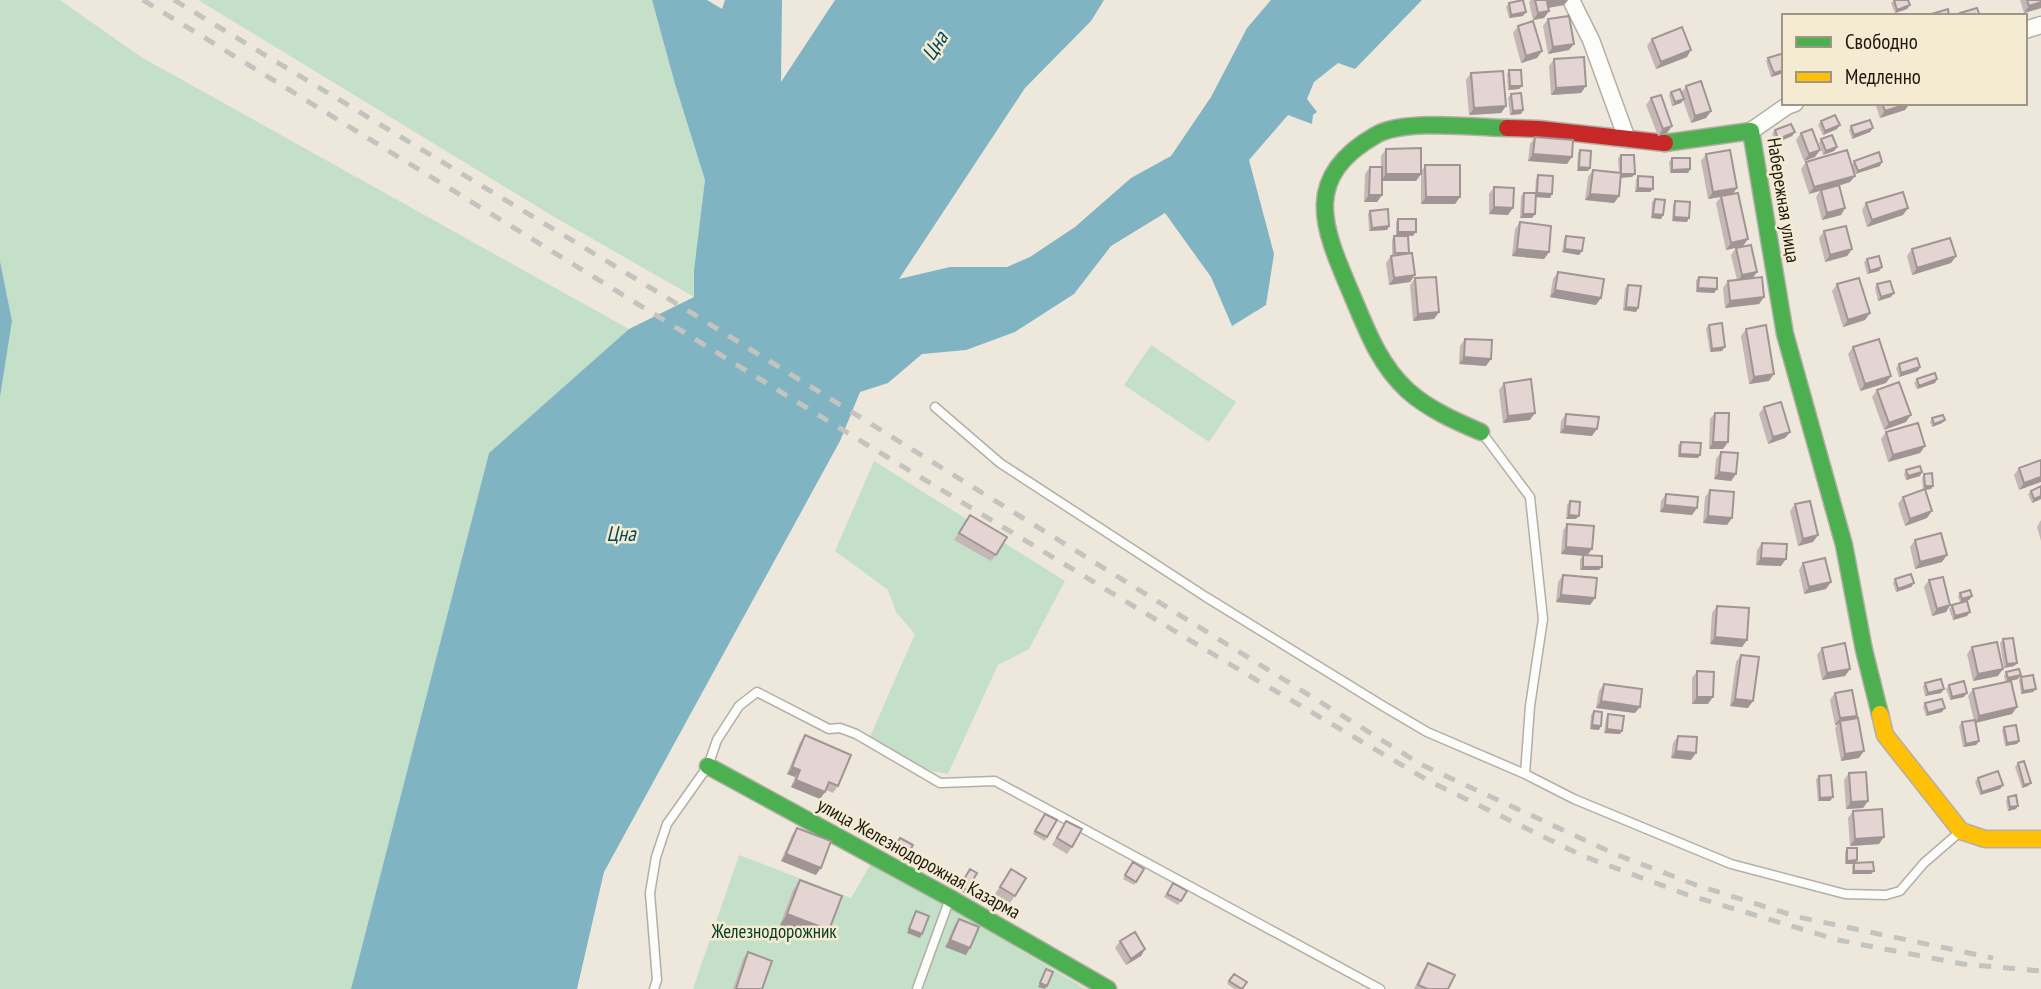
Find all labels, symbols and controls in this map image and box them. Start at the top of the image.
legend [1782,14,2027,105]
water label: Цна [915,25,955,65]
text: Свободно [1845,28,1918,55]
text: Медленно [1845,63,1921,90]
street label: Набережная улица [1762,136,1806,264]
water label: Цна [606,520,637,547]
street label: улица Железнодорожная Казарма [813,792,1025,924]
park label: Железнодорожник [710,919,837,943]

